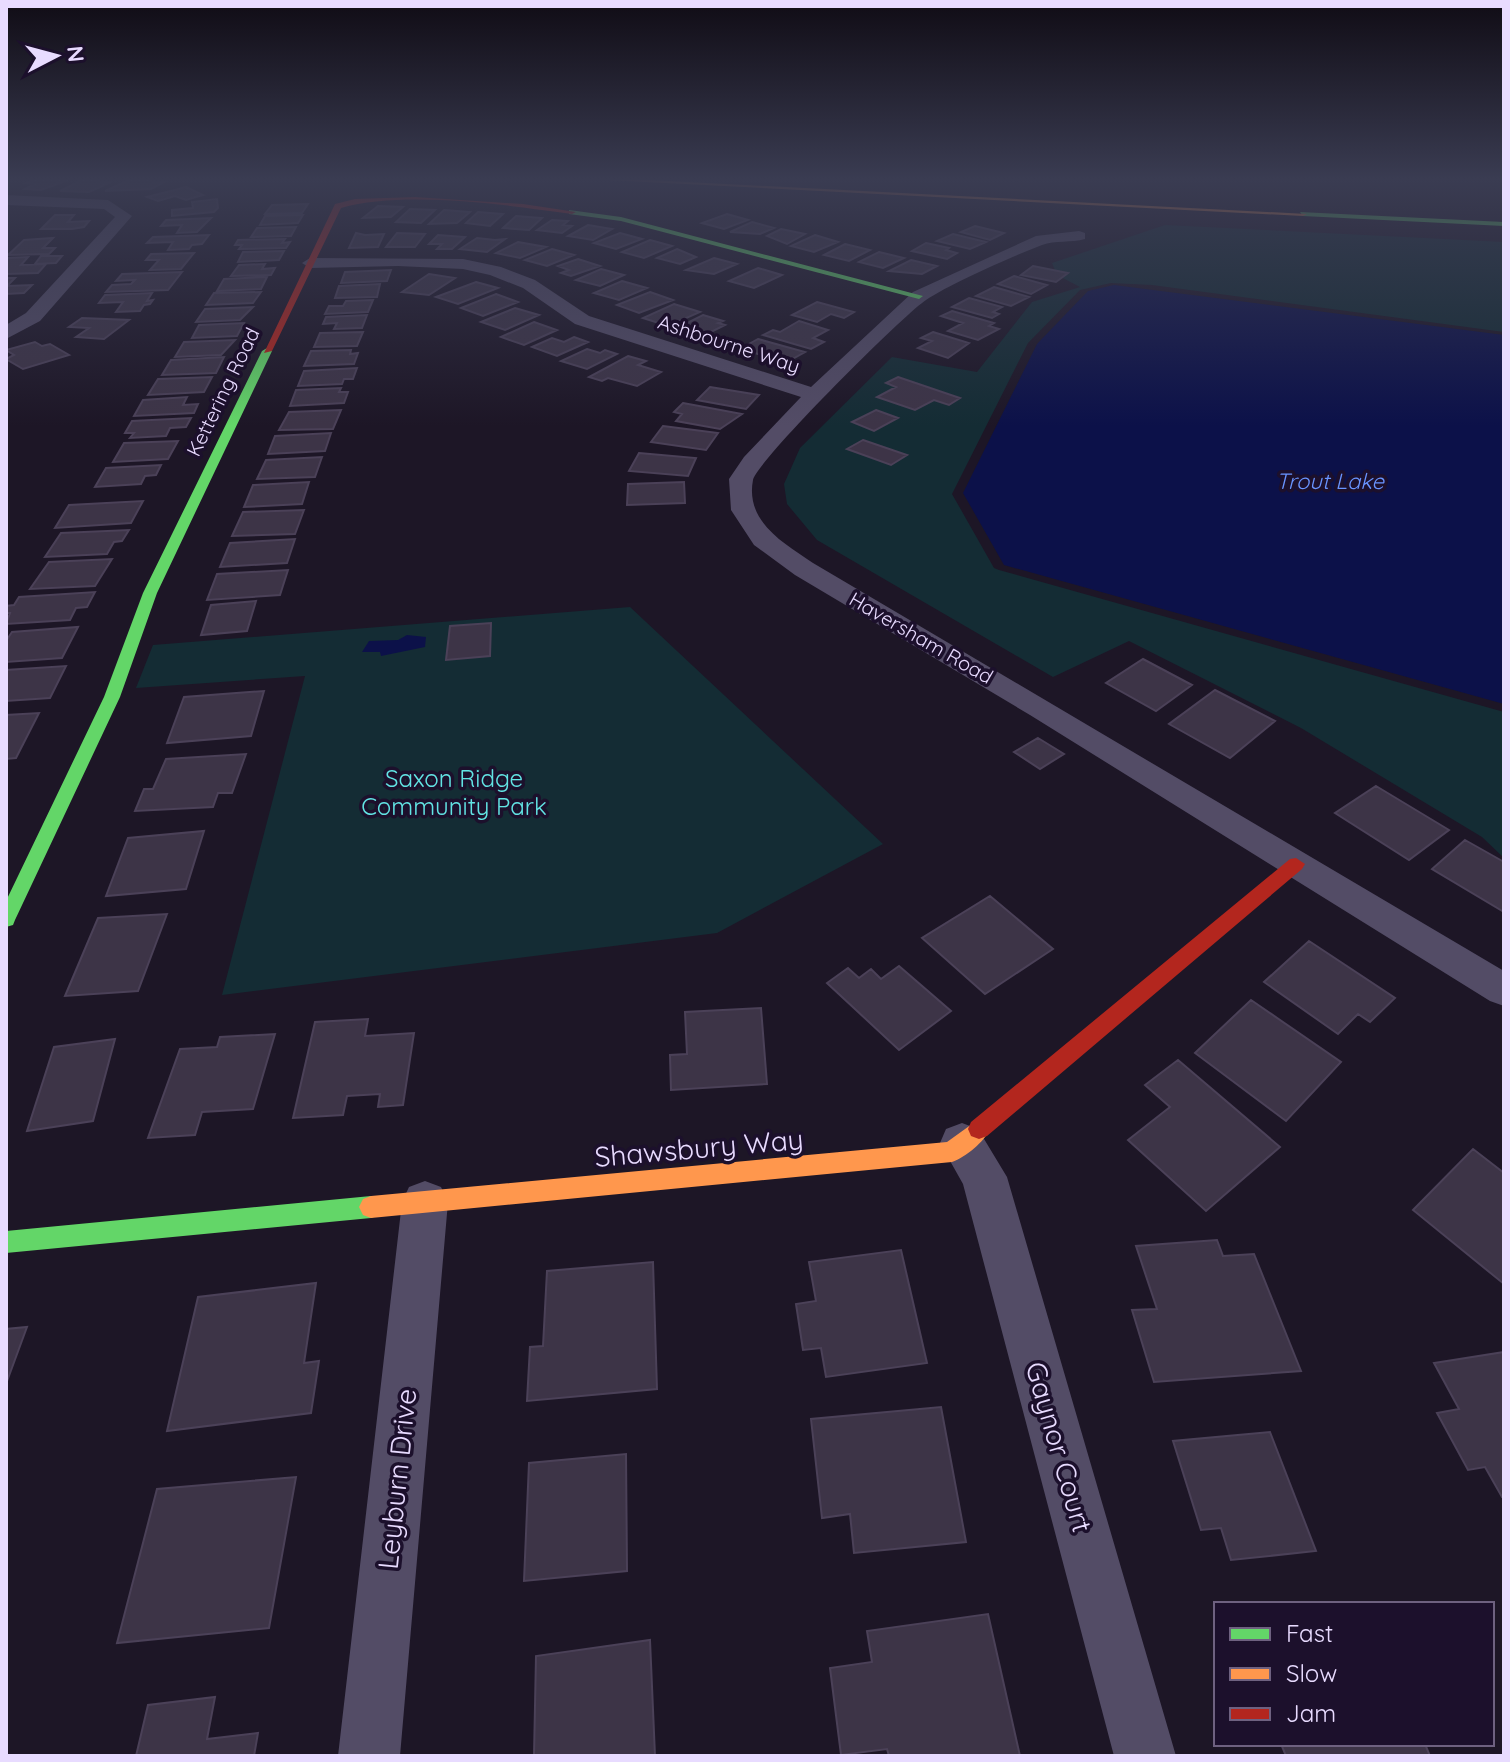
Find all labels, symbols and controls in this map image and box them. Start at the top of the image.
north arrow [16,16,96,96]
text: N [61,44,91,63]
street label: Ashbourne Way [655,309,803,378]
street label: Kettering Road [181,323,265,460]
water label: Trout Lake [1276,467,1386,495]
street label: Haversham Road [845,586,998,689]
park label: Saxon Ridge Community Park [361,763,547,821]
street label: Shawsbury Way [593,1121,805,1174]
street label: Gaynor Court [1018,1358,1101,1536]
street label: Leyburn Drive [370,1387,423,1571]
legend [1214,1602,1494,1746]
text: Fast [1286,1618,1333,1648]
text: Slow [1286,1658,1337,1688]
text: Jam [1286,1698,1336,1728]

